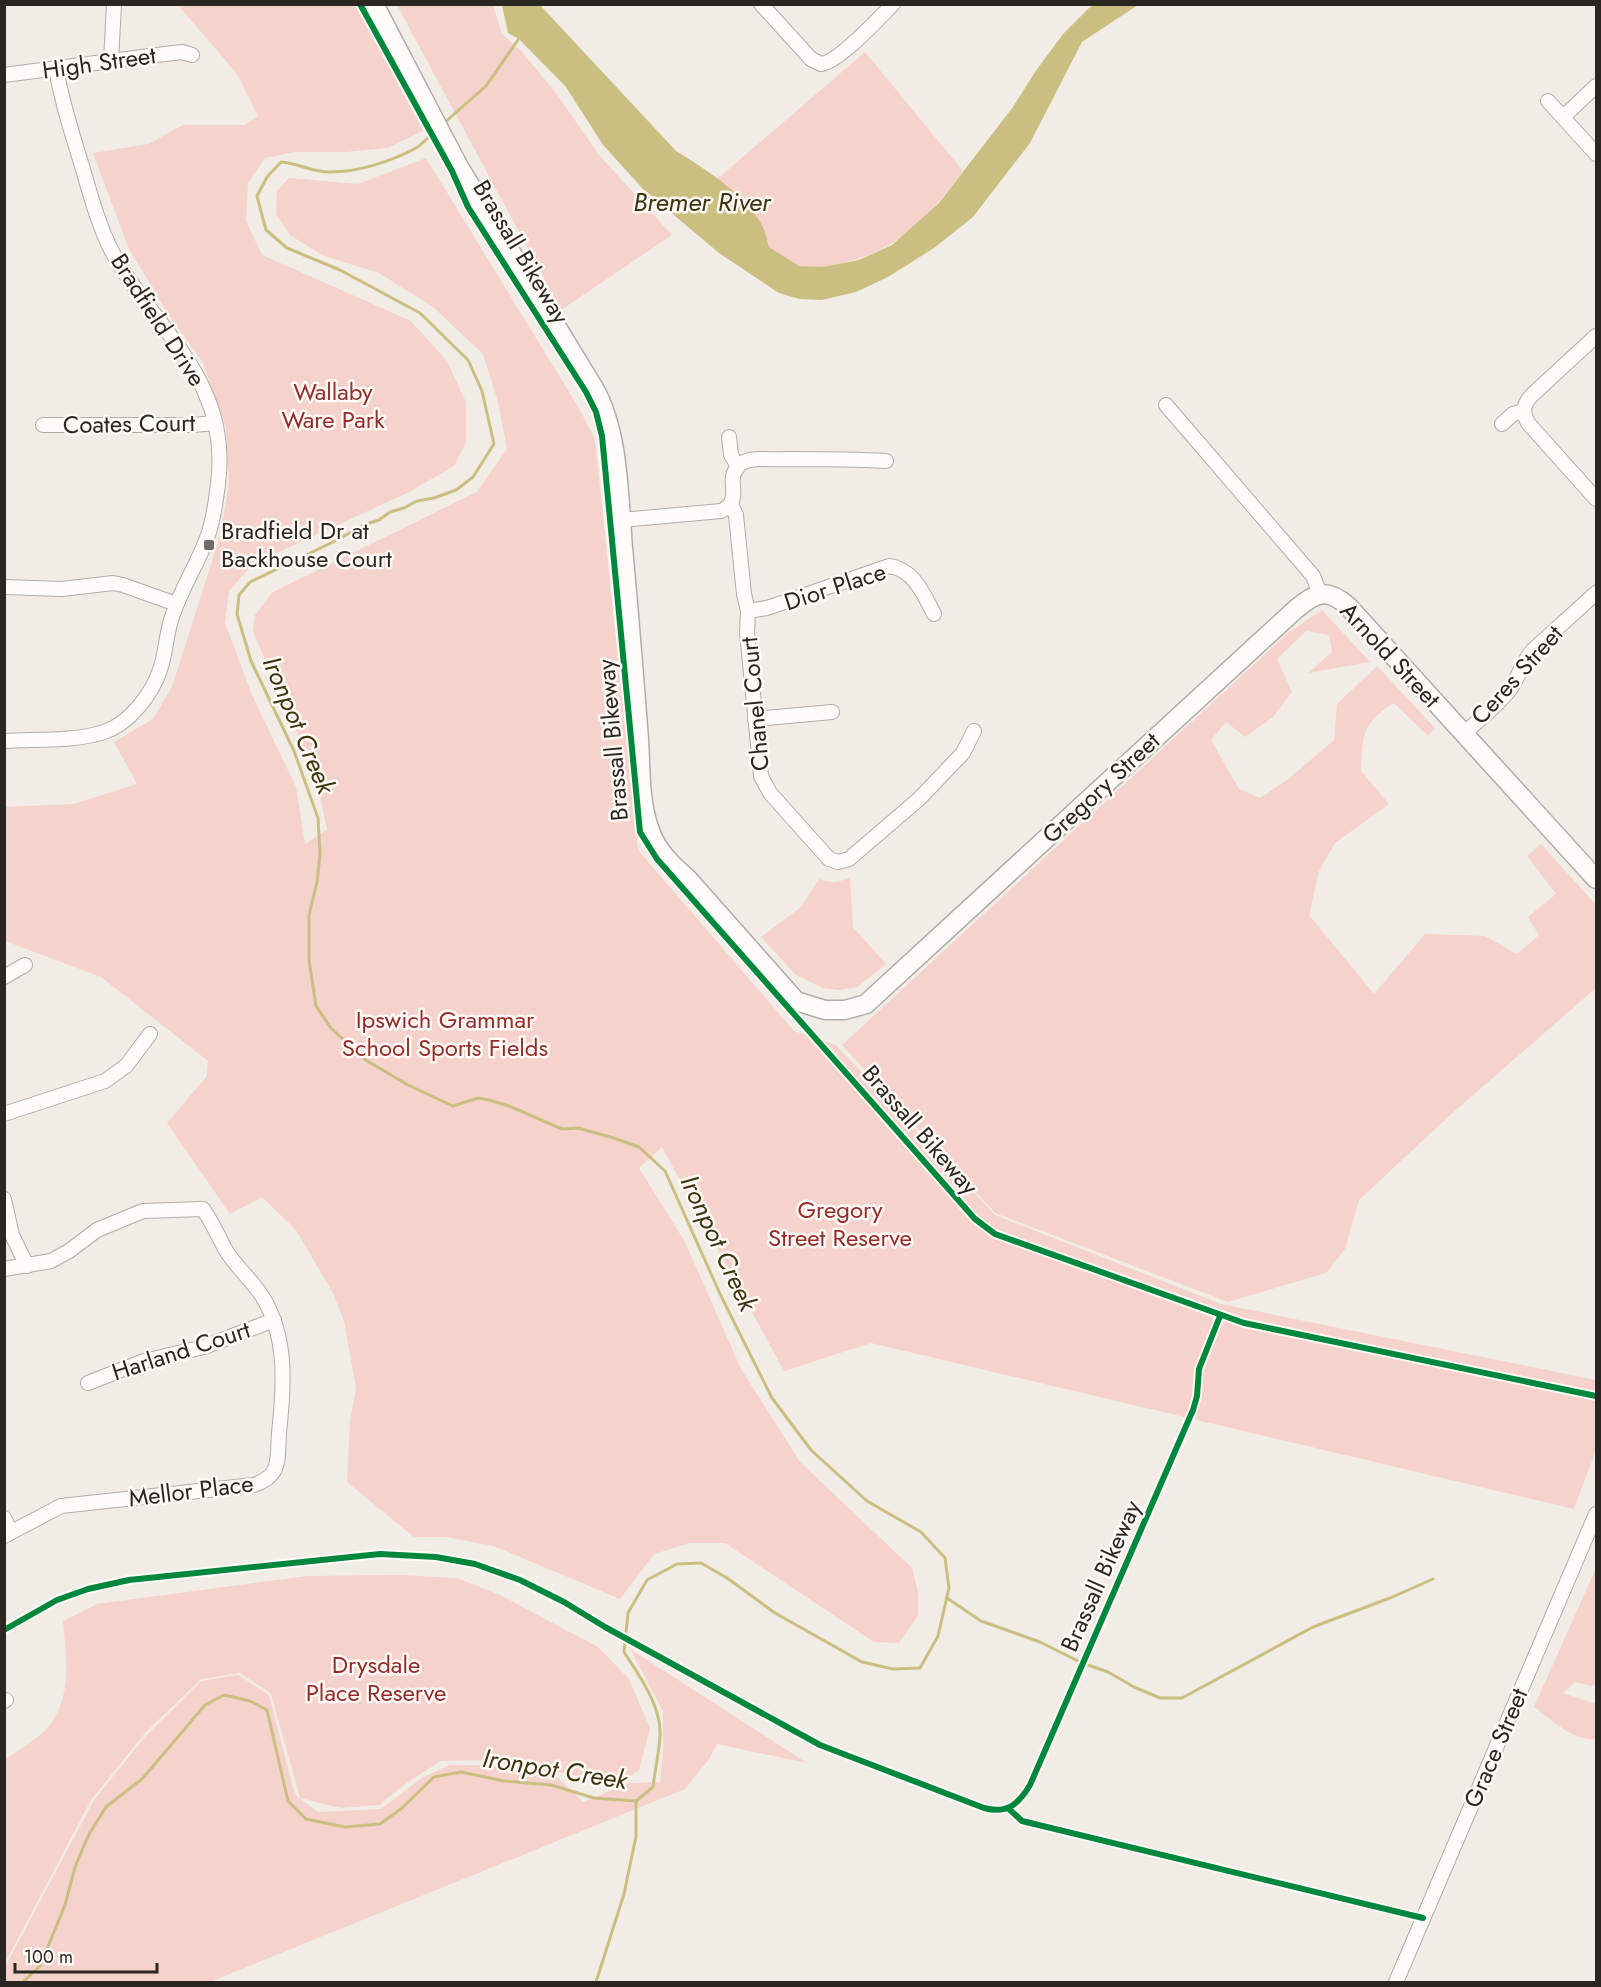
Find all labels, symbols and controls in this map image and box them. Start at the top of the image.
street label: High Street [40,37,158,88]
street label: Brassall Bikeway [465,173,578,331]
water label: Bremer River [633,183,772,221]
street label: Bradfield Drive [102,246,215,393]
park label: Wallaby Ware Park [281,374,385,437]
street label: Coates Court [63,405,196,442]
place label: Bradfield Dr at Backhouse Court [221,513,392,576]
marker: Bradfield Dr at Backhouse Court [202,538,216,552]
street label: Dior Place [779,554,890,619]
street label: Arnold Street [1332,594,1449,716]
street label: Ceres Street [1462,617,1571,732]
street label: Chanel Court [731,635,778,773]
water label: Ironpot Creek [253,650,346,801]
street label: Brassall Bikeway [588,657,637,822]
street label: Gregory Street [1034,724,1167,851]
park label: Ipswich Grammar School Sports Fields [342,1002,548,1065]
street label: Brassall Bikeway [854,1057,987,1203]
water label: Ironpot Creek [671,1169,768,1319]
park label: Gregory Street Reserve [768,1192,912,1255]
street label: Harland Court [107,1312,255,1389]
street label: Mellor Place [127,1465,255,1516]
street label: Brassall Bikeway [1052,1494,1150,1657]
park label: Drysdale Place Reserve [306,1647,446,1710]
street label: Grace Street [1455,1682,1536,1813]
water label: Ironpot Creek [480,1739,632,1799]
scale bar [15,1936,158,1974]
text: 100 m [24,1944,73,1970]

